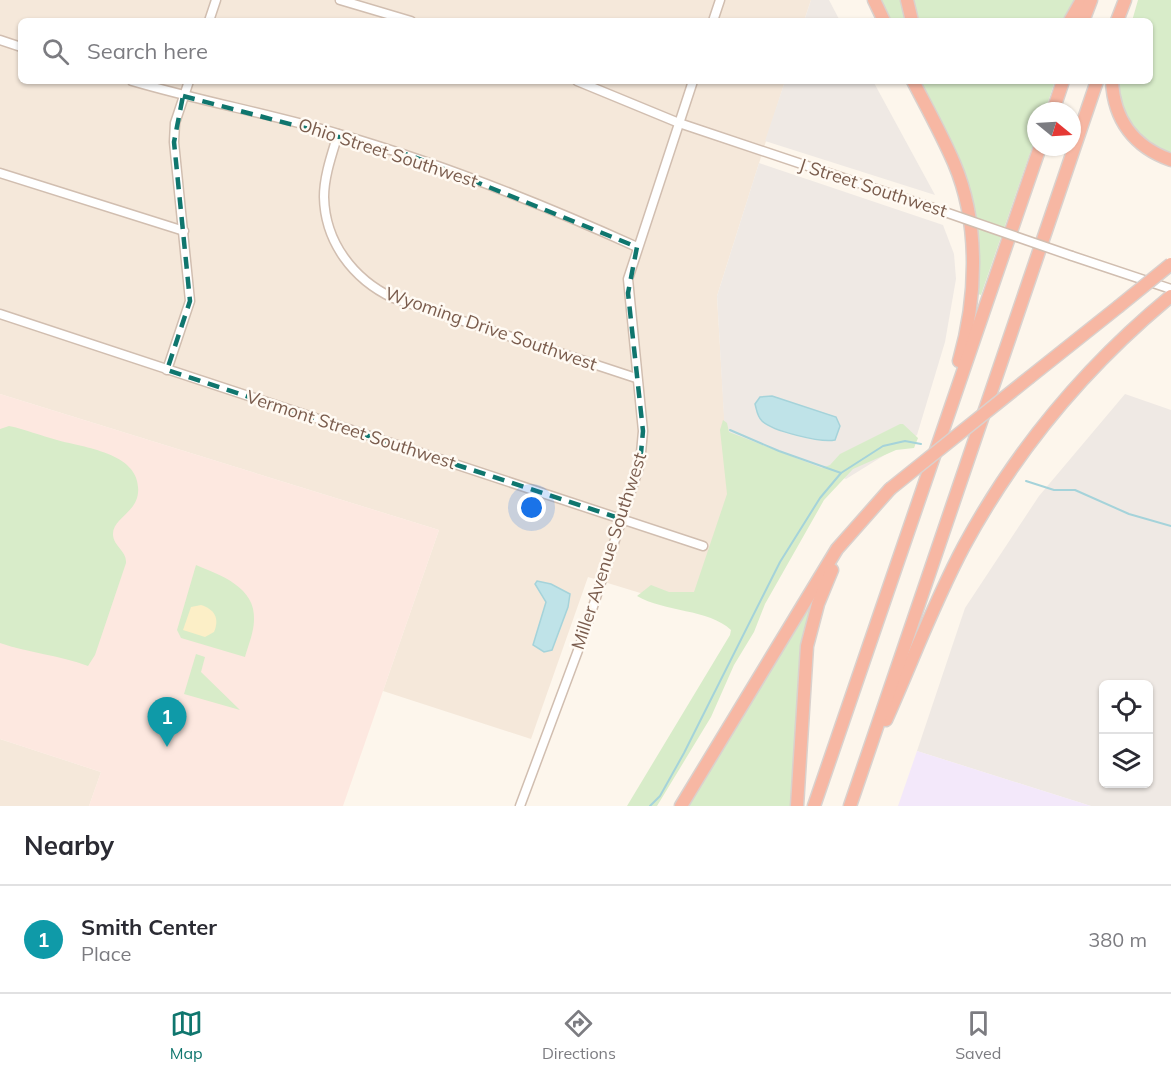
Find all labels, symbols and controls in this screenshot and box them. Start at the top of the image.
search box [18,18,1153,84]
icon: search [39,35,72,68]
text: Search here [87,37,208,65]
north arrow [1027,102,1081,156]
street label: Ohio Street Southwest [296,113,481,192]
street label: J Street Southwest [796,153,950,222]
street label: Wyoming Drive Southwest [382,281,600,376]
street label: Vermont Street Southwest [243,385,459,474]
street label: Miller Avenue Southwest [566,449,651,652]
your location [517,493,546,522]
map controls [1099,680,1153,788]
button: locate [1099,680,1153,734]
pin: 1 [148,698,186,747]
button: layers [1099,734,1153,788]
text: Nearby [24,829,114,862]
text: Smith Center [81,913,217,941]
text: 1 [38,927,50,952]
text: 380 m [1088,927,1147,952]
text: Place [81,941,131,966]
tab: Map [170,1007,203,1063]
tab: Directions [542,1007,616,1063]
tab: Saved [955,1007,1001,1063]

